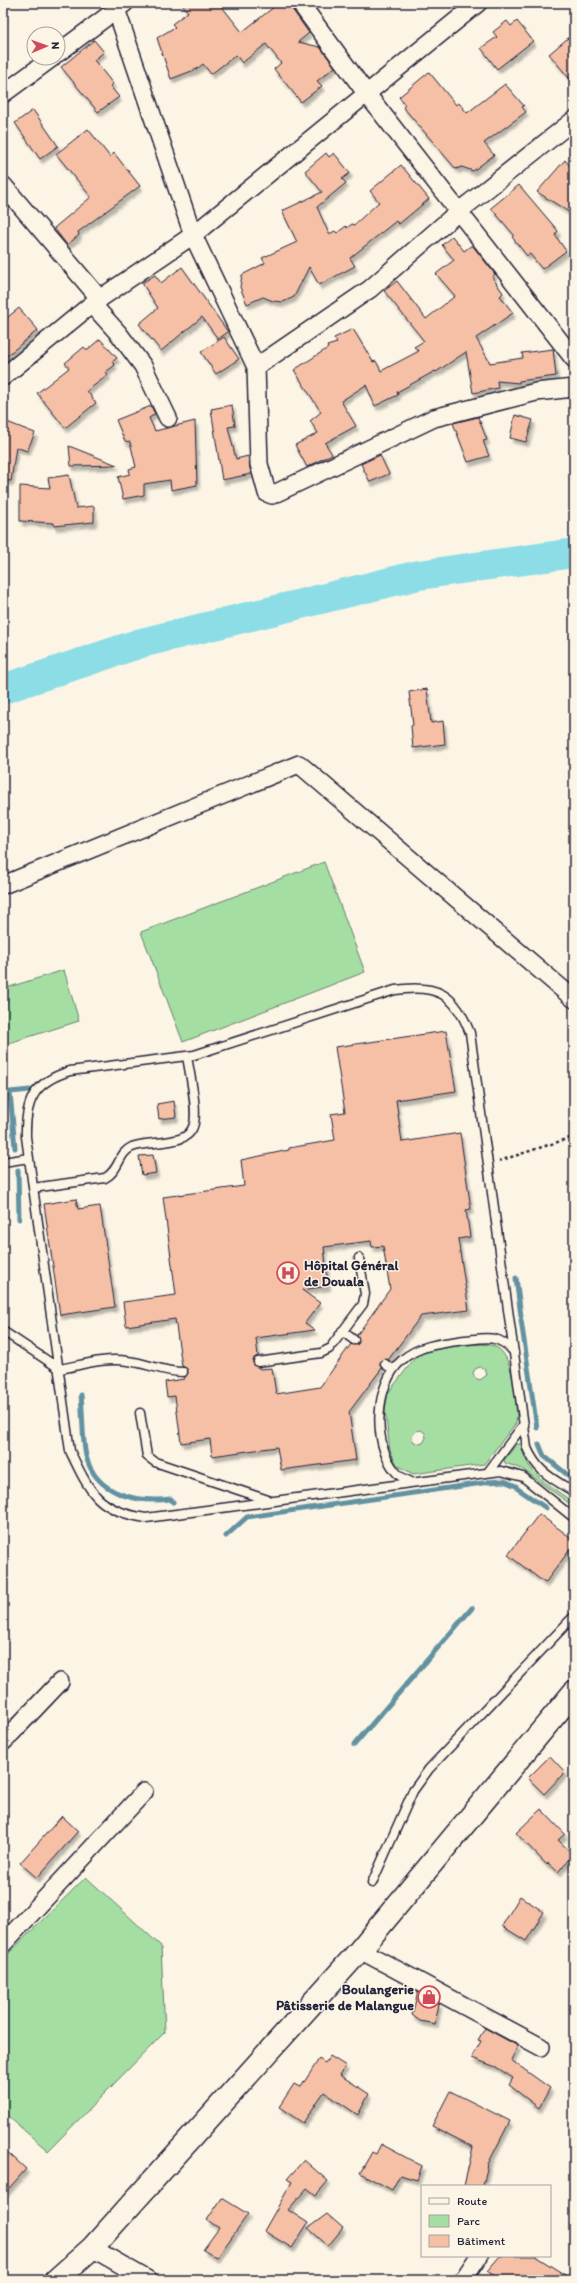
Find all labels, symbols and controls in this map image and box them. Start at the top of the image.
north arrow [26,26,66,66]
text: N [49,42,62,50]
place label: Hôpital Général de Douala [304,1257,400,1290]
hospital icon: Hôpital Général de Douala [275,1260,301,1286]
place label: Boulangerie Pâtisserie de Malangue [276,1981,414,2014]
shop icon: Boulangerie Pâtisserie de Malangue [416,1984,442,2010]
legend [421,2185,551,2257]
text: Route [457,2194,487,2208]
text: Parc [457,2214,480,2228]
text: Bâtiment [457,2234,506,2248]

